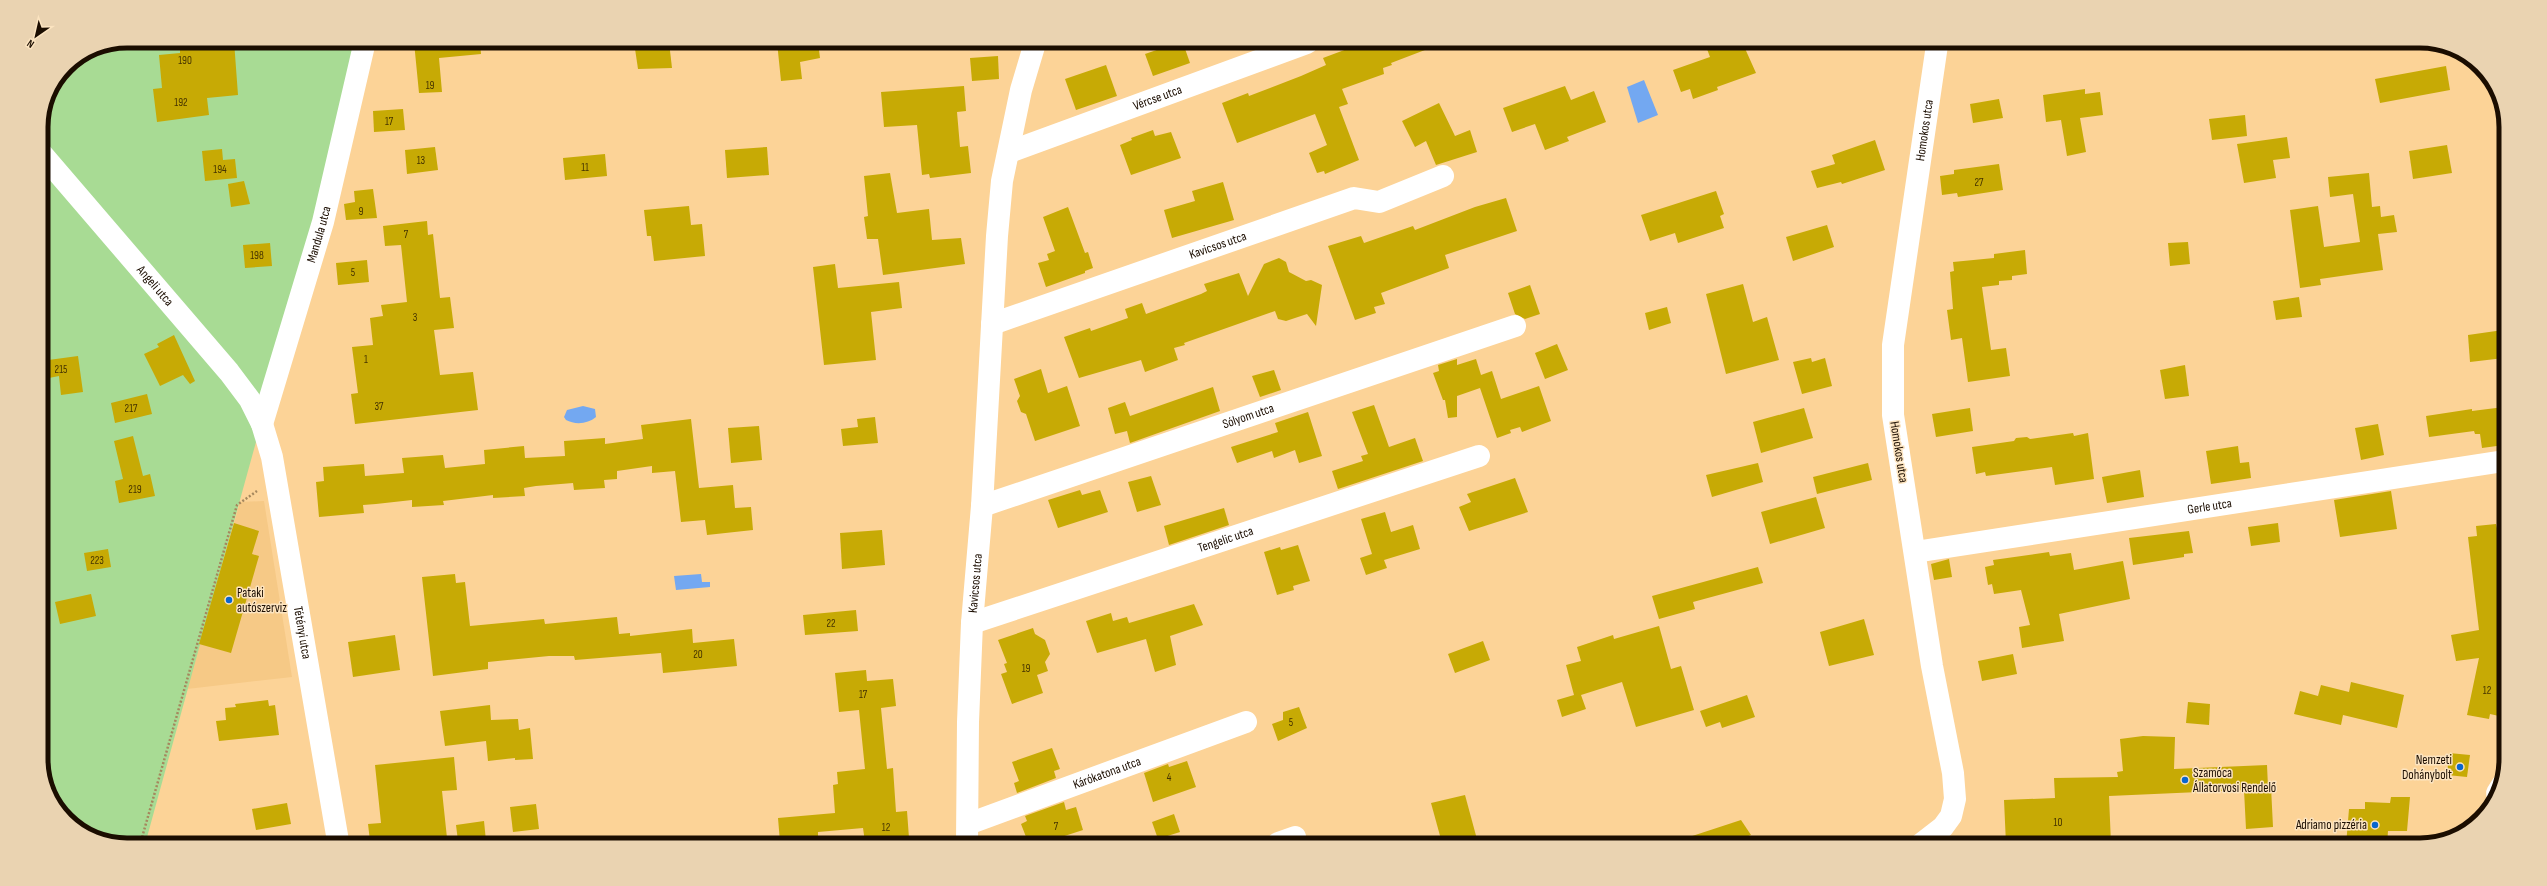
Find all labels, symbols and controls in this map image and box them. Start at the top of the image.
north arrow [16,16,56,56]
text: N [25,37,37,51]
house number: 190 [178,54,192,67]
house number: 19 [426,79,434,92]
street label: Vércse utca [1131,81,1184,114]
house number: 192 [174,96,188,109]
street label: Homokos utca [1912,98,1937,162]
house number: 17 [385,115,394,128]
house number: 13 [417,154,426,167]
house number: 11 [581,161,589,174]
house number: 194 [213,163,227,176]
house number: 27 [1975,176,1984,189]
street label: Mandula utca [303,205,334,265]
house number: 9 [359,205,364,218]
house number: 7 [404,228,409,241]
street label: Kavicsos utca [1187,228,1248,263]
house number: 198 [250,249,264,262]
street label: Angeli utca [133,261,177,309]
house number: 5 [351,266,355,279]
house number: 3 [413,311,418,324]
house number: 1 [364,353,368,366]
house number: 215 [55,363,67,376]
house number: 37 [374,400,384,413]
street label: Sólyom utca [1220,400,1276,432]
house number: 217 [125,402,138,415]
street label: Homokos utca [1886,420,1912,484]
house number: 219 [128,483,142,496]
street label: Gerle utca [2186,495,2233,518]
street label: Tengelic utca [1196,523,1255,556]
street label: Kavicsos utca [965,553,986,614]
house number: 223 [90,554,104,567]
place label: Pataki autószerviz [237,585,287,616]
marker: Pataki autószerviz [224,595,234,605]
street label: Tétényi utca [290,605,315,660]
house number: 22 [826,617,836,630]
house number: 20 [693,648,703,661]
house number: 19 [1022,662,1030,675]
house number: 12 [2483,684,2492,697]
house number: 17 [859,688,868,701]
house number: 5 [1289,716,1293,729]
place label: Nemzeti Dohánybolt [2402,752,2452,783]
street label: Kárókatona utca [1071,753,1143,793]
marker: Nemzeti Dohánybolt [2455,762,2465,772]
place label: Szamóca Állatorvosi Rendelő [2192,765,2276,796]
house number: 4 [1167,771,1172,784]
marker: Szamóca Állatorvosi Rendelő [2180,775,2190,785]
house number: 10 [2054,816,2062,829]
place label: Adriamo pizzéria [2295,817,2367,833]
house number: 7 [1054,820,1059,833]
marker: Adriamo pizzéria [2370,820,2380,830]
house number: 12 [882,821,891,834]

